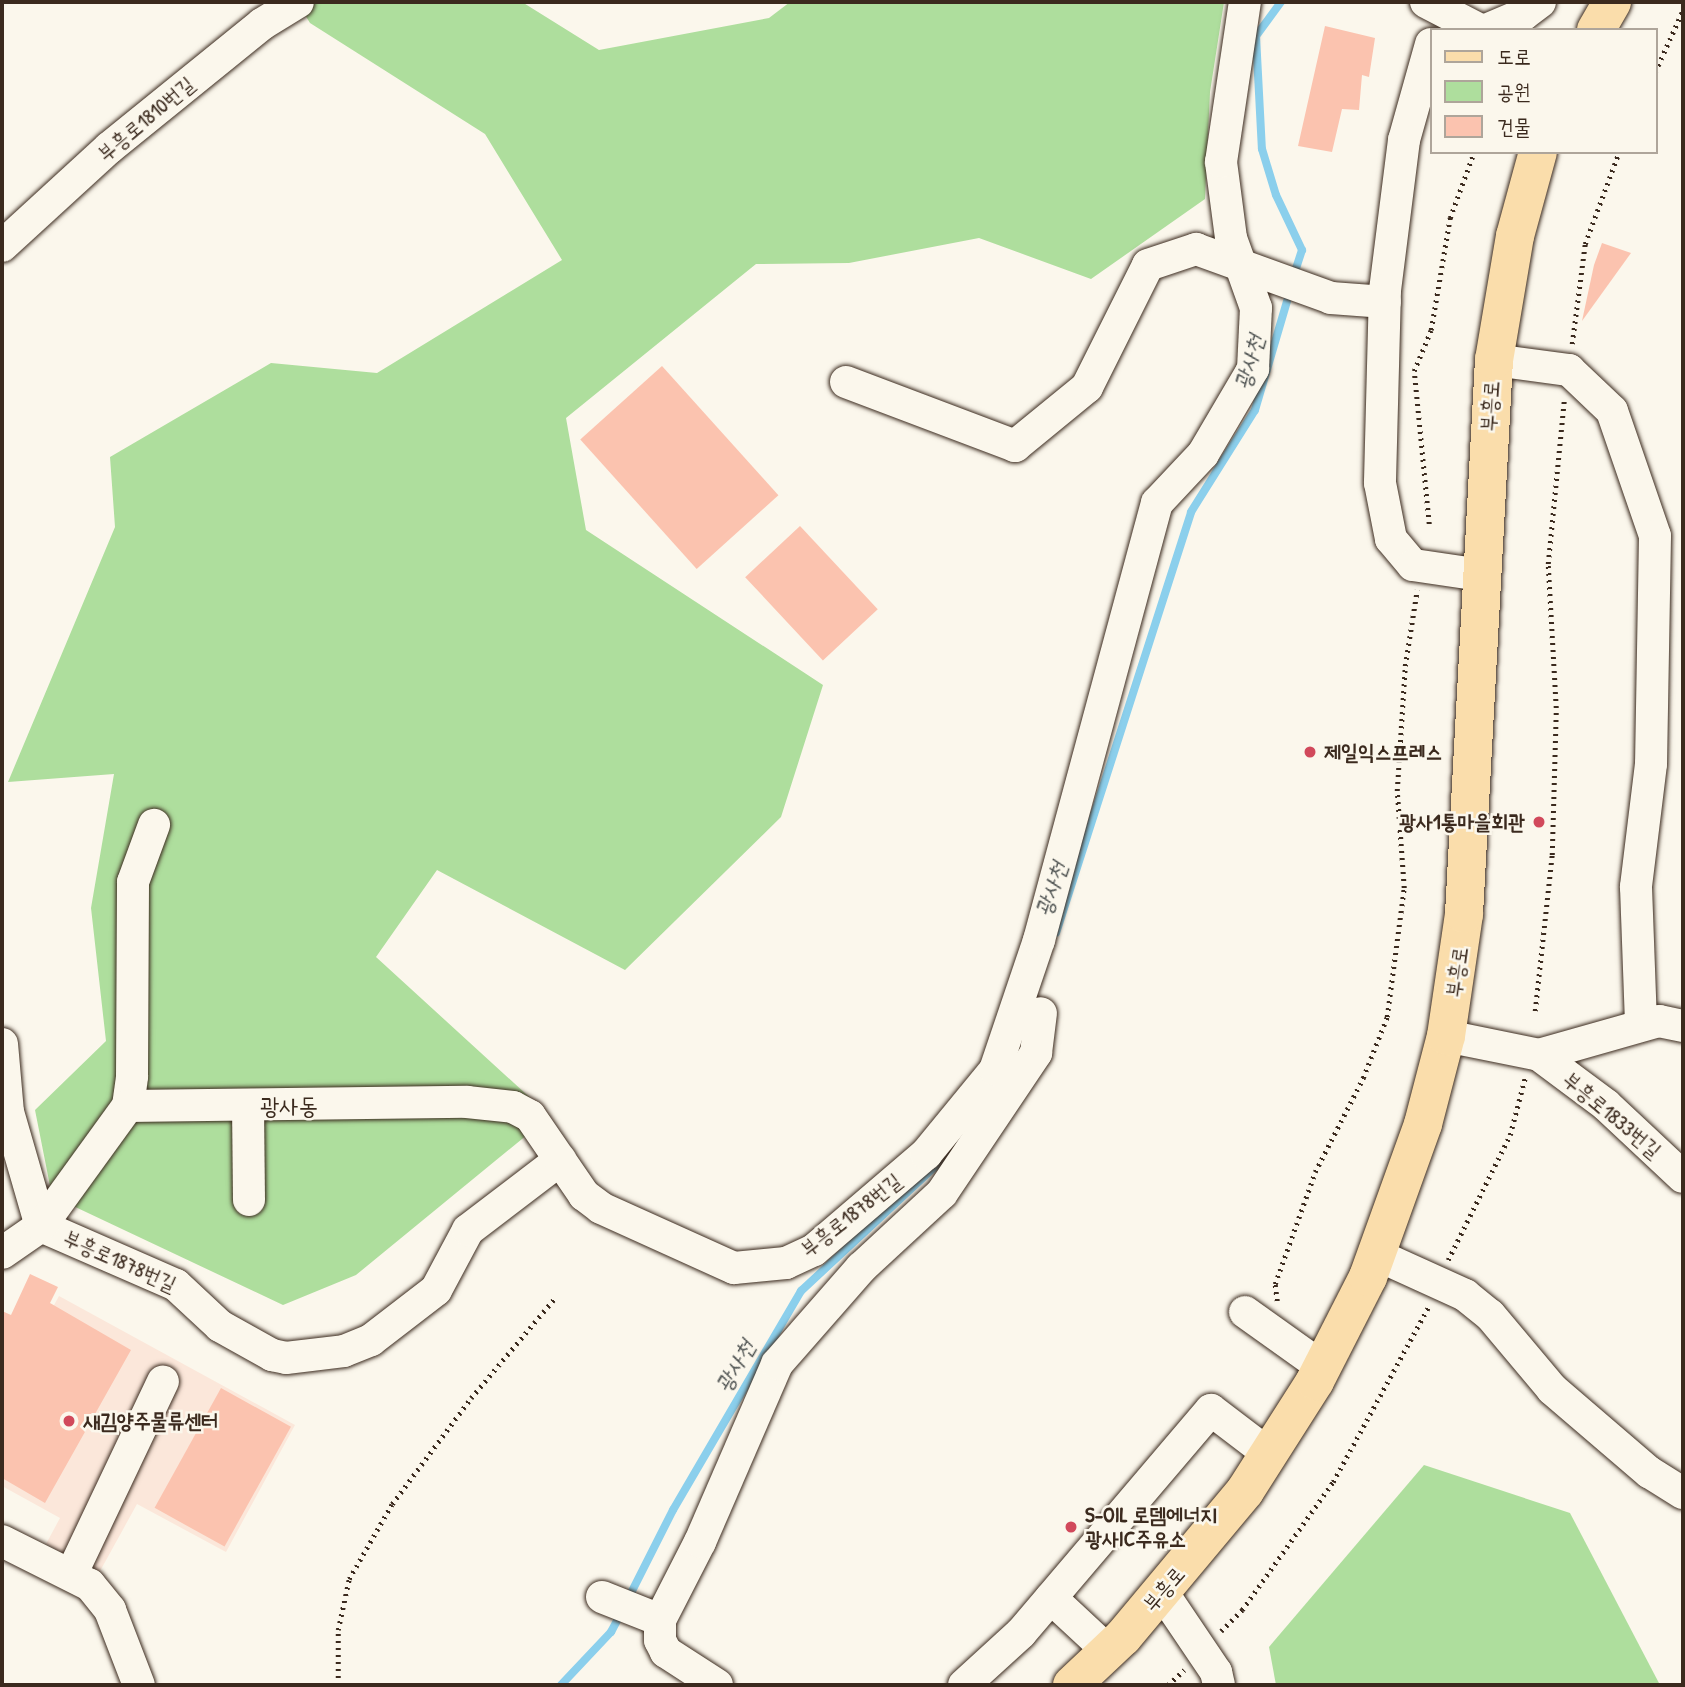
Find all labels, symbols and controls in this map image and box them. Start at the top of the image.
legend [1430,28,1657,154]
text: 도로 [1497,42,1531,71]
street label: 부흥로1810번길 [93,71,199,167]
text: 공원 [1497,77,1531,106]
text: 건물 [1497,112,1531,141]
water label: 광사천 [1228,332,1270,392]
street label: 부흥로 [1476,380,1504,432]
place label: 제일익스프레스 [1324,739,1442,765]
marker: 제일익스프레스 [1302,744,1318,760]
place label: 광사1통마을회관 [1399,809,1525,835]
marker: 광사1통마을회관 [1531,814,1547,830]
water label: 광사천 [1029,858,1073,920]
street label: 부흥로 [1441,945,1473,999]
street label: 부흥로1833번길 [1558,1067,1666,1163]
district label: 광사동 [260,1092,318,1120]
street label: 부흥로1878번길 [796,1168,906,1262]
street label: 부흥로1878번길 [60,1225,180,1297]
water label: 광사천 [709,1335,761,1397]
place label: 새김양주물류센터 [83,1408,218,1434]
marker: 새김양주물류센터 [61,1413,77,1429]
place label: S-OIL 로뎀에너지 광사IC주유소 [1085,1502,1217,1552]
marker: S-OIL 로뎀에너지 광사IC주유소 [1063,1519,1079,1535]
street label: 부흥로 [1138,1562,1190,1616]

